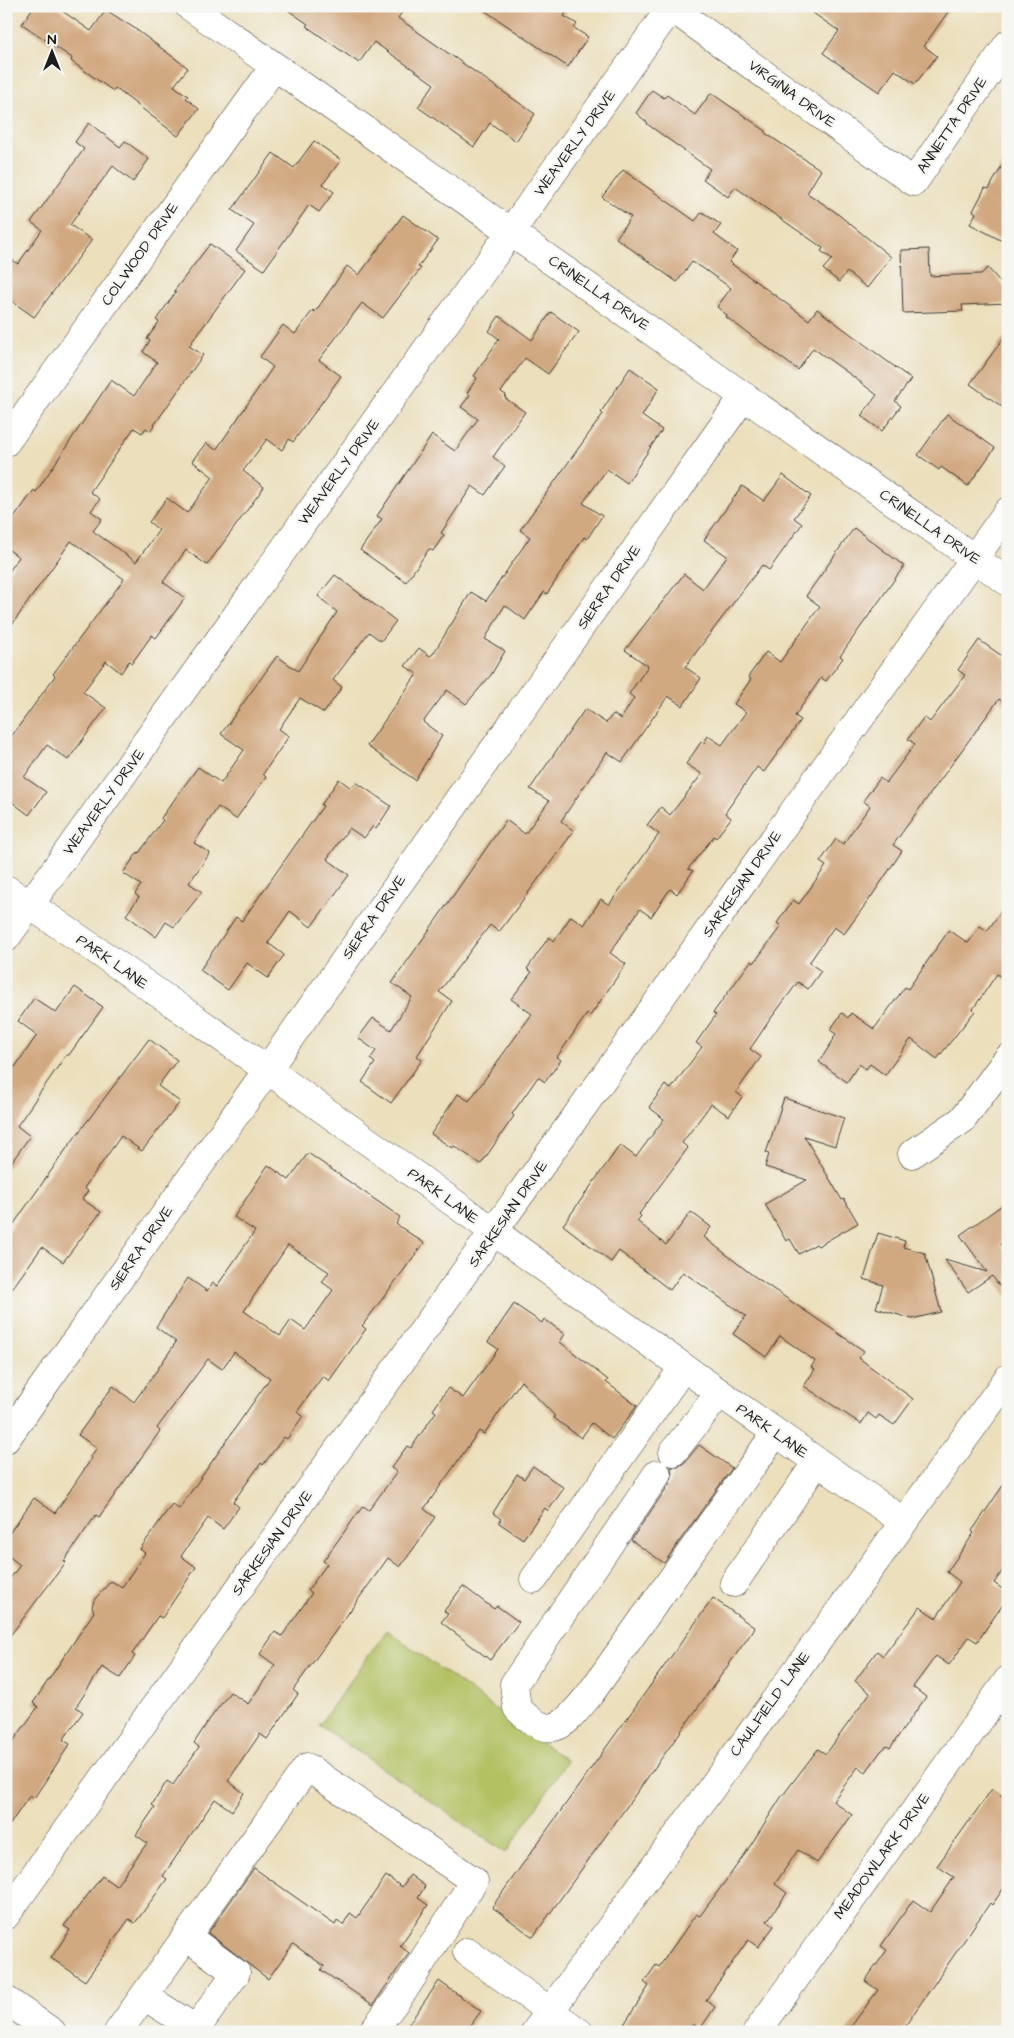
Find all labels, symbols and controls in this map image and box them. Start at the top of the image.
north arrow [28,28,78,78]
text: N [48,30,57,50]
street label: VIRGINIA DRIVE [744,55,840,133]
street label: ANNETTA DRIVE [912,72,992,178]
street label: WEAVERLY DRIVE [529,85,621,201]
street label: COLWOOD DRIVE [96,198,184,310]
street label: CRINELLA DRIVE [544,250,654,336]
street label: WEAVERLY DRIVE [293,414,385,530]
street label: CRINELLA DRIVE [875,484,985,570]
street label: SIERRA DRIVE [572,540,646,633]
street label: WEAVERLY DRIVE [58,744,150,860]
street label: SARKESIAN DRIVE [697,826,787,942]
street label: SIERRA DRIVE [337,870,411,963]
street label: PARK LANE [72,930,152,995]
street label: SARKESIAN DRIVE [463,1156,553,1272]
street label: PARK LANE [403,1163,483,1229]
street label: SIERRA DRIVE [104,1201,178,1294]
street label: PARK LANE [732,1399,812,1464]
street label: SARKESIAN DRIVE [227,1486,318,1600]
street label: CAULFIELD LANE [725,1647,815,1761]
street label: MEADOWLARK DRIVE [829,1788,935,1923]

